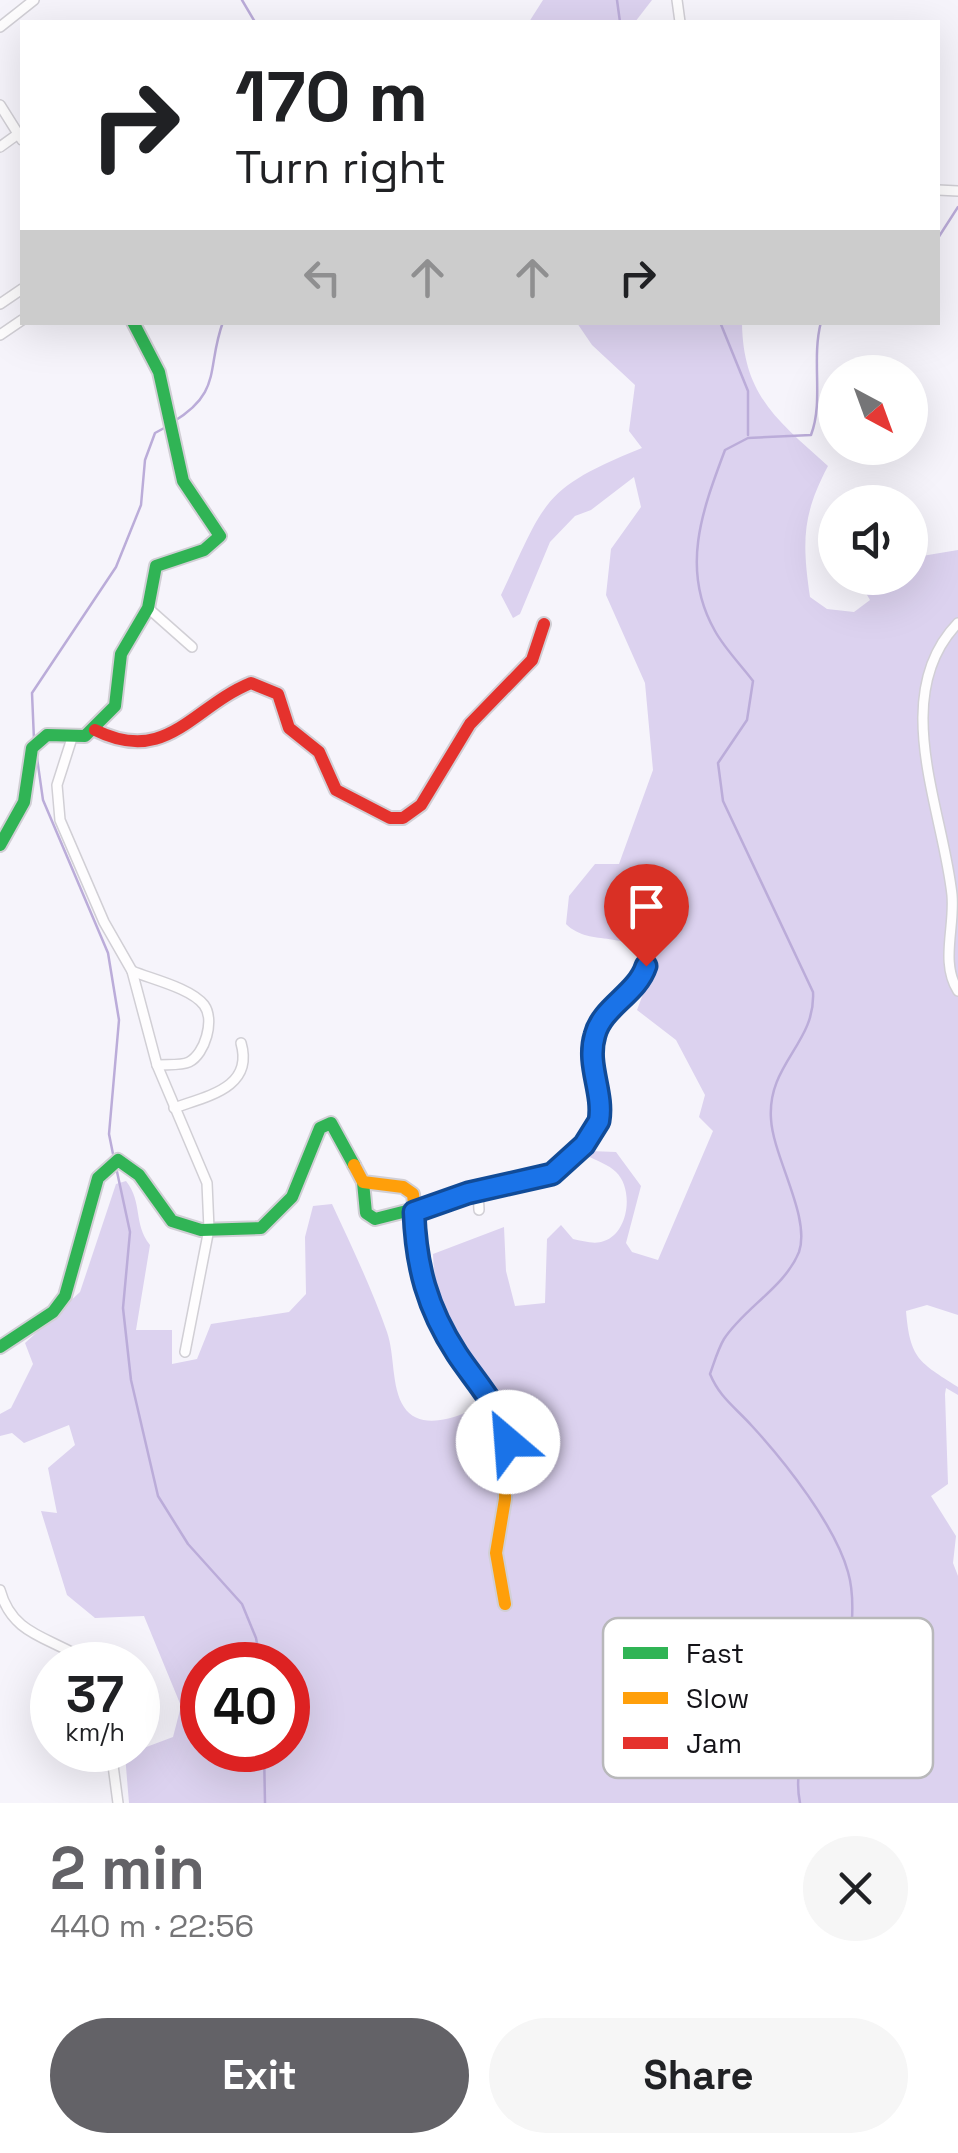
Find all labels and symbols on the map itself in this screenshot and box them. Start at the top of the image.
north arrow [818,355,928,465]
pin [604,864,689,967]
position arrow [456,1390,560,1494]
legend [603,1618,933,1778]
text: Fast [686,1635,744,1671]
speed limit sign: 40 [180,1642,310,1772]
text: Slow [686,1680,749,1716]
text: Jam [686,1725,742,1761]

